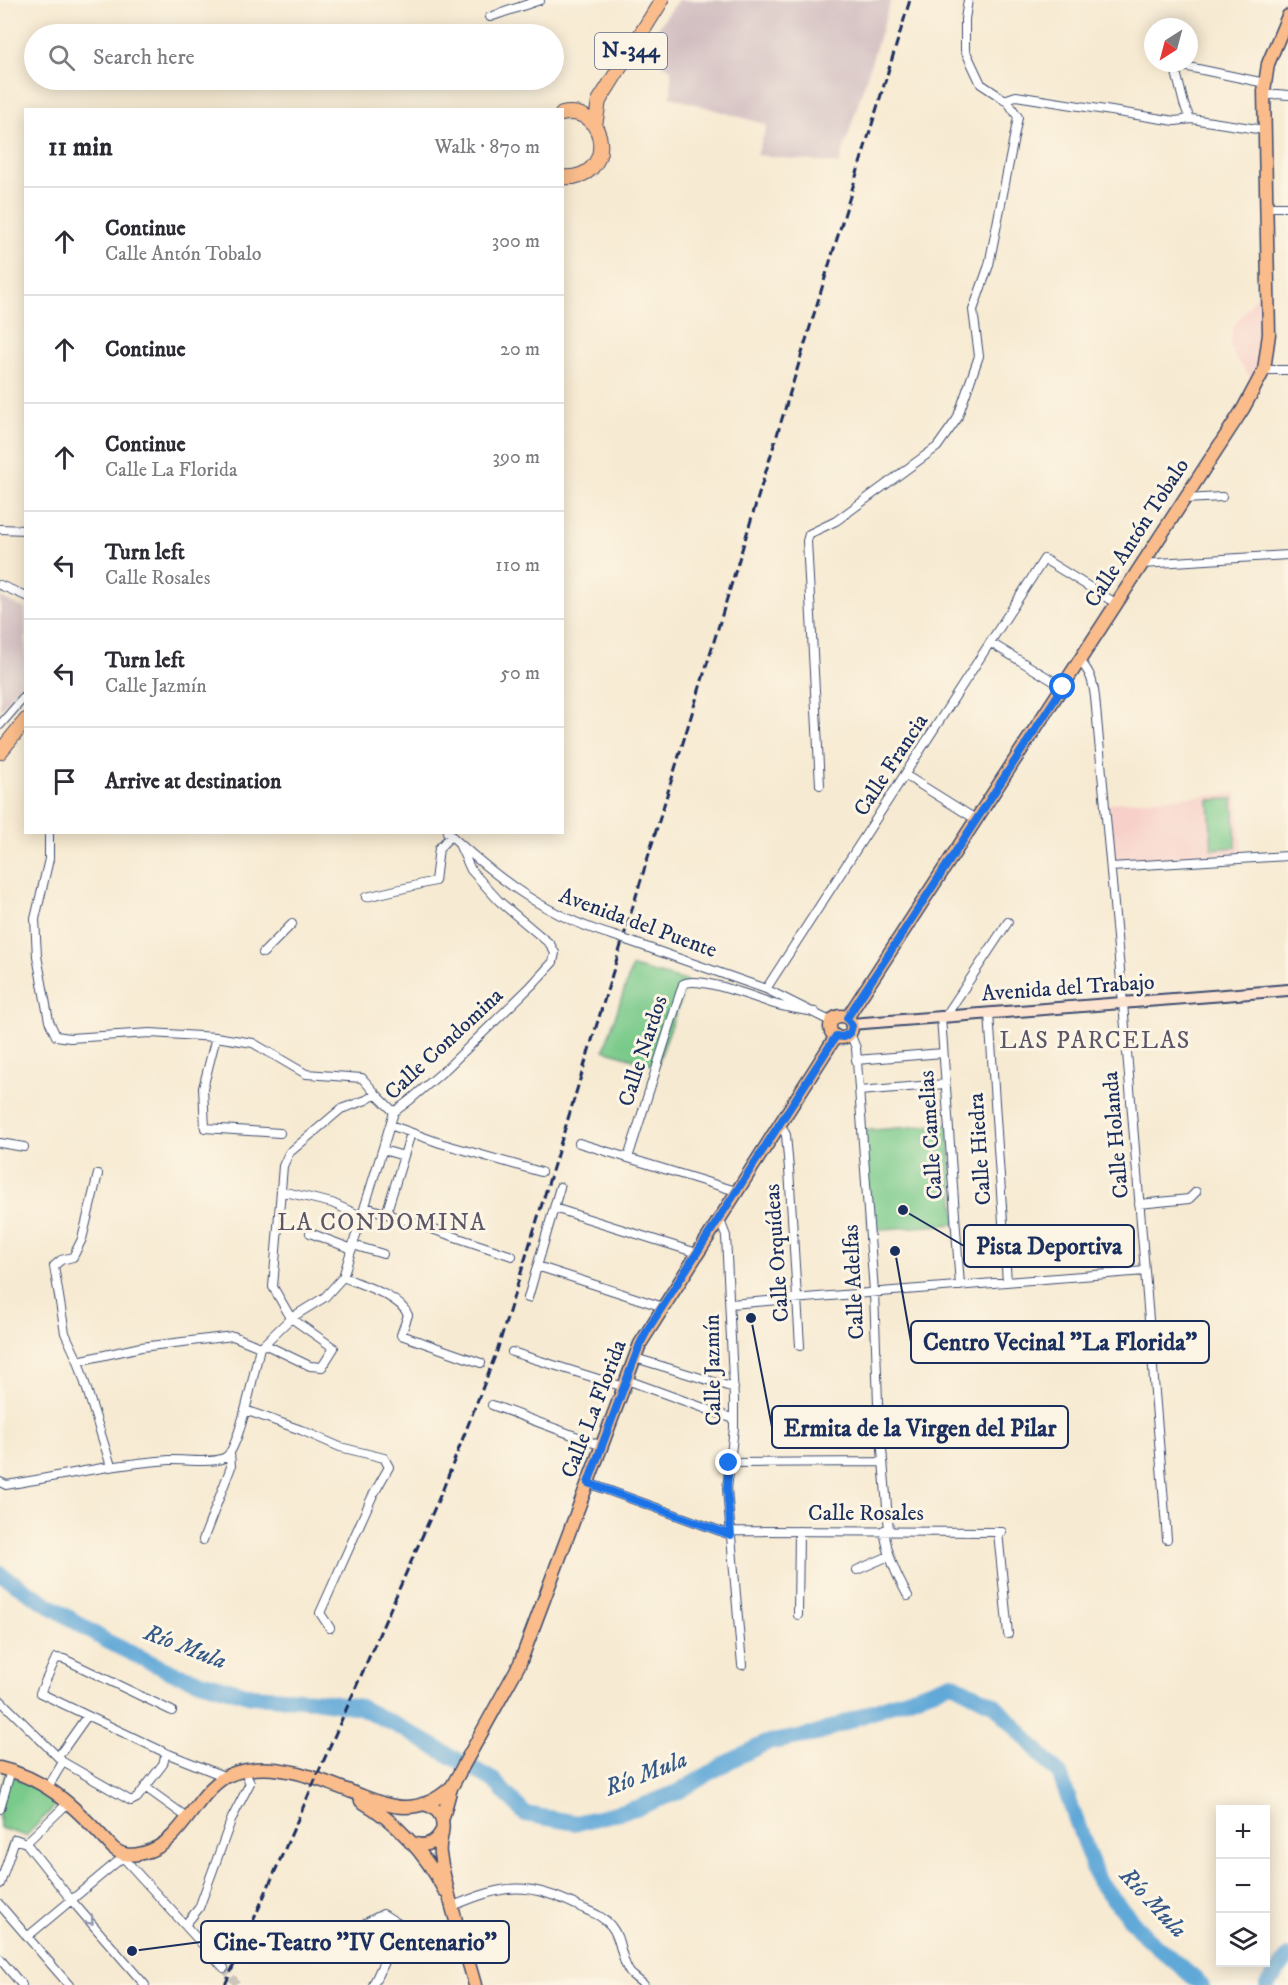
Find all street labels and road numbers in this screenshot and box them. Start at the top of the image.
road number: N-344 [595,33,667,69]
street label: Calle Antón Tobalo [1079,453,1195,613]
street label: Calle Francia [848,708,934,821]
street label: Avenida del Puente [555,882,721,964]
street label: Avenida del Trabajo [981,968,1155,1008]
street label: Calle Condomina [379,982,509,1106]
street label: Calle Nardos [612,992,674,1110]
street label: Calle Camelias [913,1069,949,1201]
street label: Calle Holanda [1097,1070,1135,1200]
street label: Calle Hiedra [963,1091,997,1206]
street label: Calle Orquídeas [759,1183,795,1323]
street label: Calle Adelfas [838,1224,870,1340]
street label: Calle Jazmín [699,1313,727,1426]
street label: Calle La Florida [555,1336,633,1482]
street label: Calle Rosales [808,1500,924,1527]

